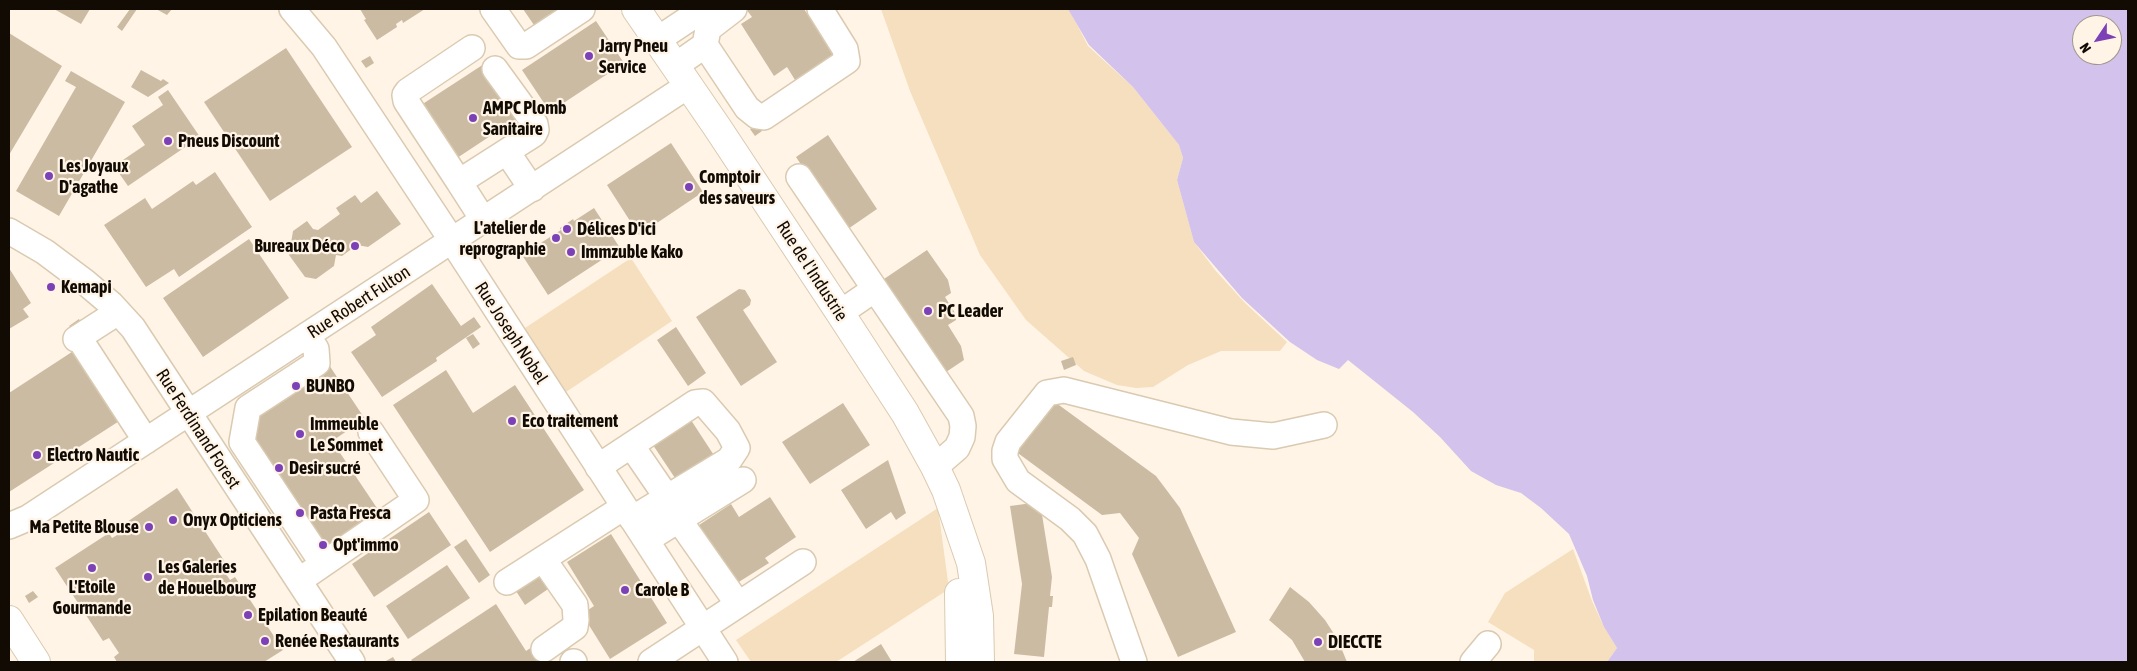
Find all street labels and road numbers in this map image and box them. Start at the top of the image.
street label: Rue de l'Industrie [772,217,852,325]
street label: Rue Robert Fulton [304,261,414,343]
street label: Rue Joseph Nobel [470,278,552,388]
street label: Rue Ferdinand Forest [151,365,245,493]

